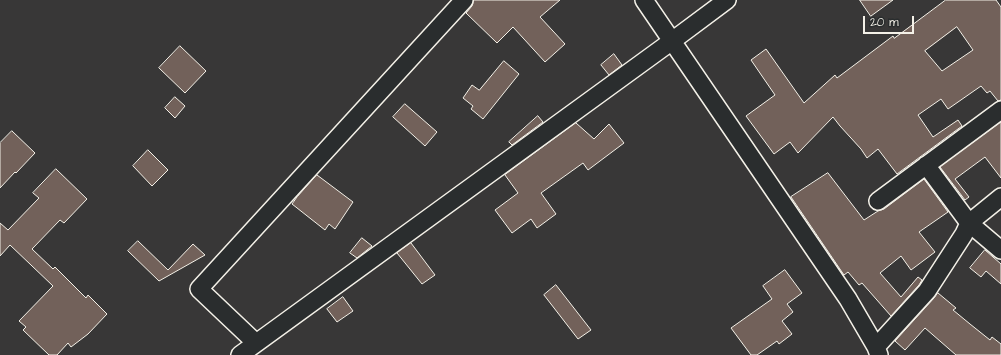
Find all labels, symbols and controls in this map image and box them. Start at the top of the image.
scale bar [865,8,916,34]
text: 20 m [870,14,899,31]

